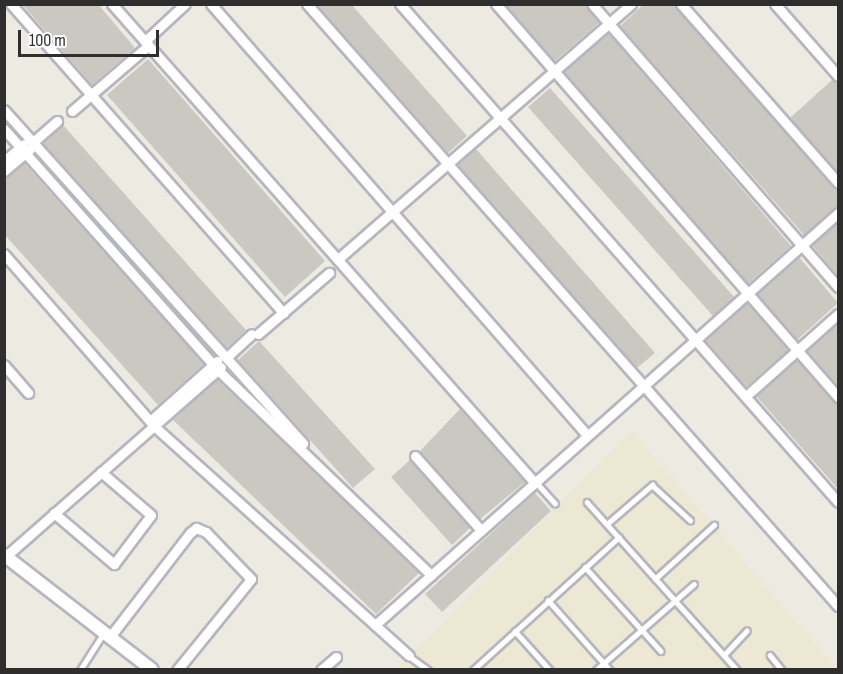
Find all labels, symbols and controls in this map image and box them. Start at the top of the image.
scale bar [21,18,162,56]
text: 100 m [29,30,66,51]

